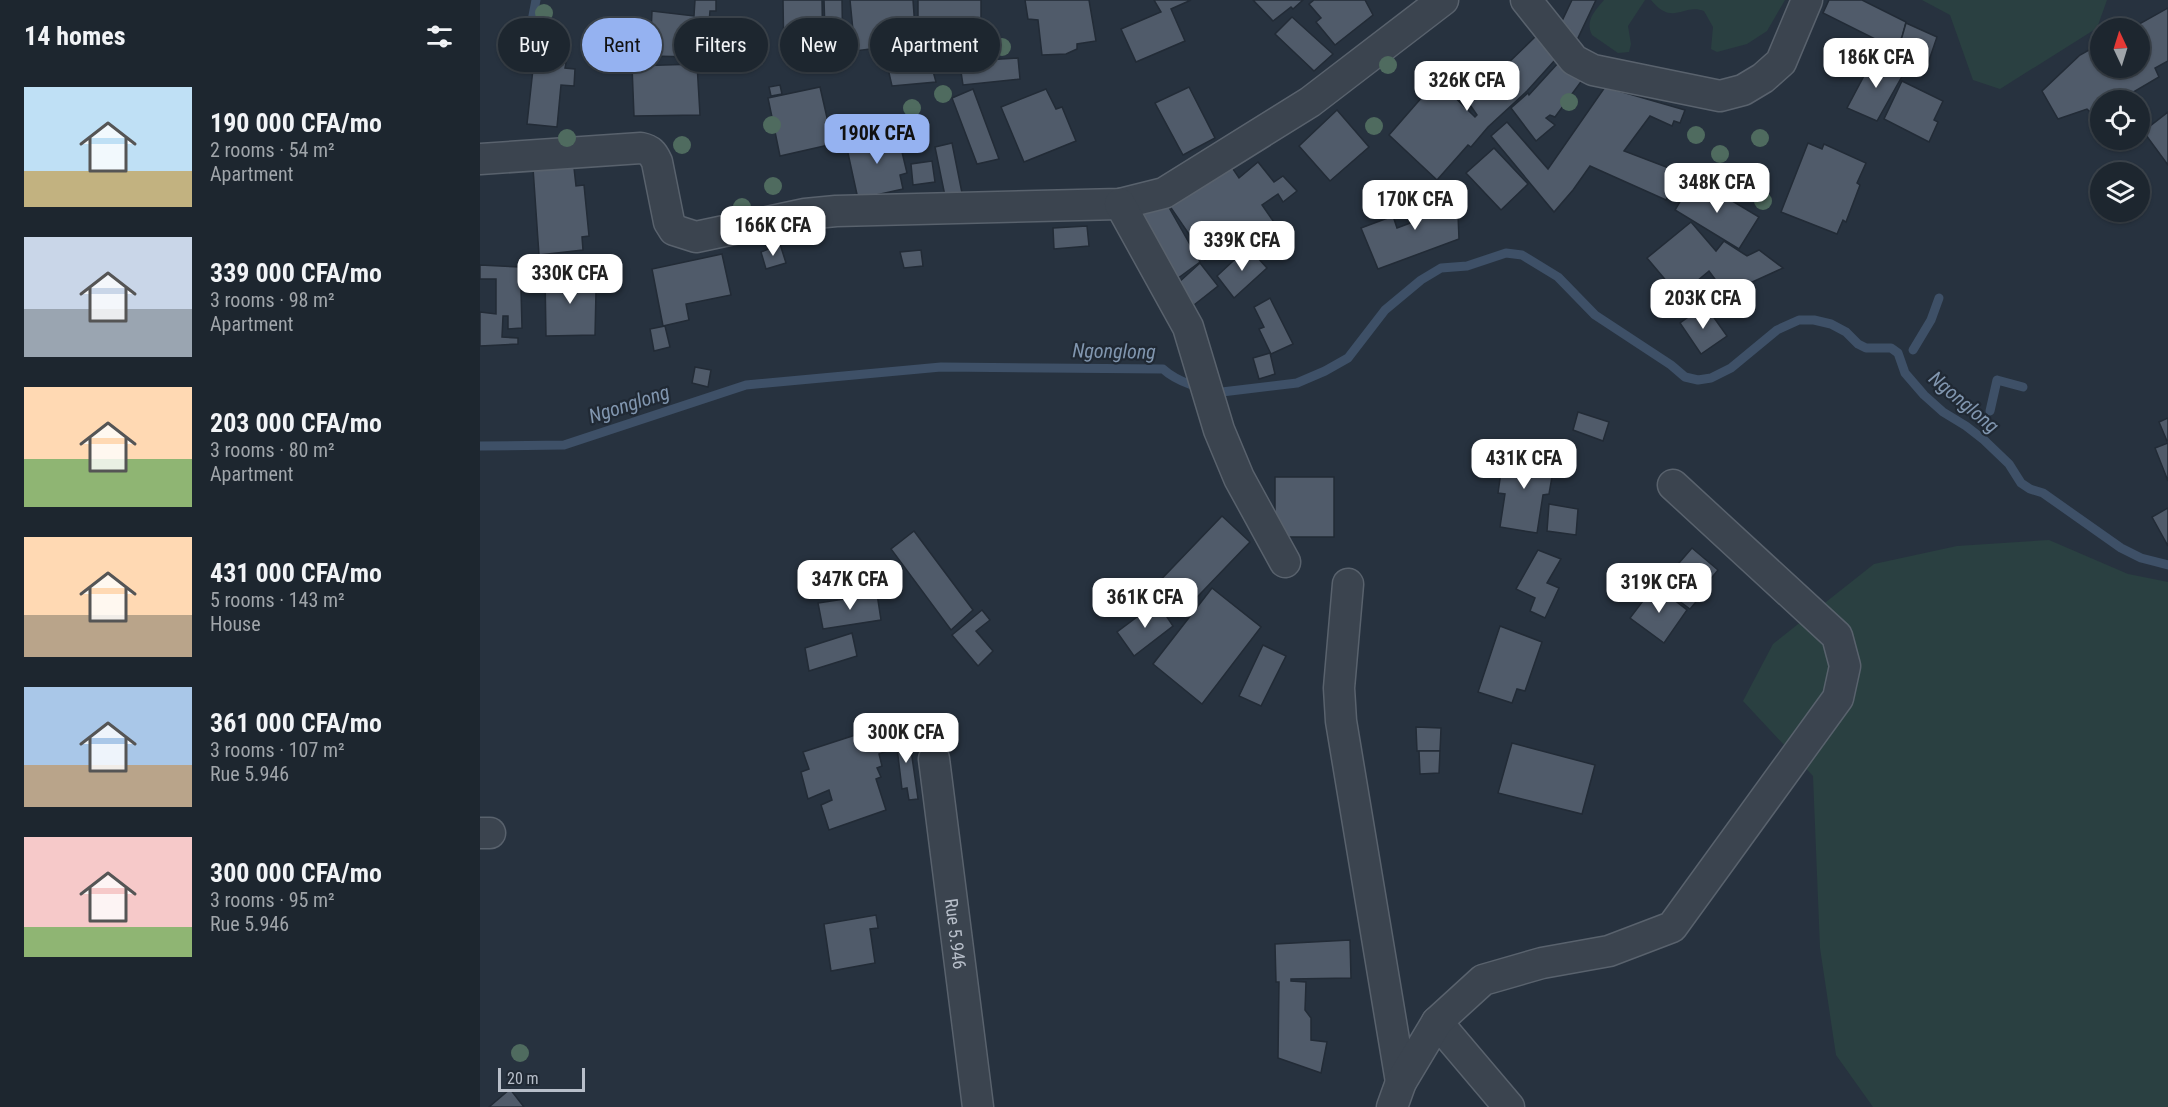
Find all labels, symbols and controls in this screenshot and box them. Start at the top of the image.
chip: Buy [498,18,570,72]
chip: Rent [582,18,662,72]
chip: Filters [674,18,768,72]
chip: New [780,18,858,72]
chip: Apartment [870,18,1000,72]
north arrow [2090,18,2150,78]
map controls [2090,18,2150,222]
icon: filters [423,20,456,53]
text: 14 homes [24,21,126,51]
pin: 186K CFA [1814,38,1938,89]
text: 186K CFA [1838,45,1915,69]
pin: 326K CFA [1405,61,1529,112]
text: 326K CFA [1429,68,1506,92]
button: locate [2090,90,2150,150]
text: 190 000 CFA/mo [210,108,382,138]
icon: home [72,111,144,183]
pin: 190K CFA [815,114,939,165]
text: 190K CFA [839,121,916,145]
text: 2 rooms · 54 m² [210,138,335,162]
text: Apartment [210,162,294,186]
button: layers [2090,162,2150,222]
pin: 348K CFA [1655,163,1779,214]
text: 348K CFA [1679,170,1756,194]
pin: 170K CFA [1353,180,1477,231]
text: 170K CFA [1377,187,1454,211]
pin: 166K CFA [711,206,835,257]
text: 166K CFA [735,213,812,237]
pin: 339K CFA [1180,221,1304,272]
text: 339K CFA [1204,228,1281,252]
pin: 330K CFA [508,254,632,305]
text: 339 000 CFA/mo [210,258,382,288]
icon: home [72,261,144,333]
text: 330K CFA [532,261,609,285]
pin: 203K CFA [1641,279,1765,330]
text: 203K CFA [1665,286,1742,310]
text: 3 rooms · 98 m² [210,288,335,312]
text: Apartment [210,312,294,336]
water label: Ngonglong [1072,338,1156,364]
water label: Ngonglong [1924,366,2004,438]
water label: Ngonglong [586,380,673,428]
text: 203 000 CFA/mo [210,408,382,438]
icon: home [72,411,144,483]
text: 3 rooms · 80 m² [210,438,335,462]
pin: 431K CFA [1462,439,1586,490]
text: 431K CFA [1486,446,1563,470]
text: Apartment [210,462,294,486]
text: 431 000 CFA/mo [210,558,382,588]
pin: 347K CFA [788,560,912,611]
icon: home [72,561,144,633]
pin: 319K CFA [1597,563,1721,614]
text: 347K CFA [812,567,889,591]
text: 319K CFA [1621,570,1698,594]
pin: 361K CFA [1083,578,1207,629]
text: 361K CFA [1107,585,1184,609]
text: 5 rooms · 143 m² [210,588,345,612]
text: House [210,612,261,636]
text: 361 000 CFA/mo [210,708,382,738]
icon: home [72,711,144,783]
pin: 300K CFA [844,713,968,764]
text: 300K CFA [868,720,945,744]
text: 3 rooms · 107 m² [210,738,345,762]
text: Rue 5.946 [210,762,289,786]
text: 300 000 CFA/mo [210,858,382,888]
icon: home [72,861,144,933]
text: 3 rooms · 95 m² [210,888,335,912]
street label: Rue 5.946 [941,897,971,970]
text: Rue 5.946 [210,912,289,936]
scale bar [498,1065,585,1092]
text: 20 m [507,1069,539,1088]

